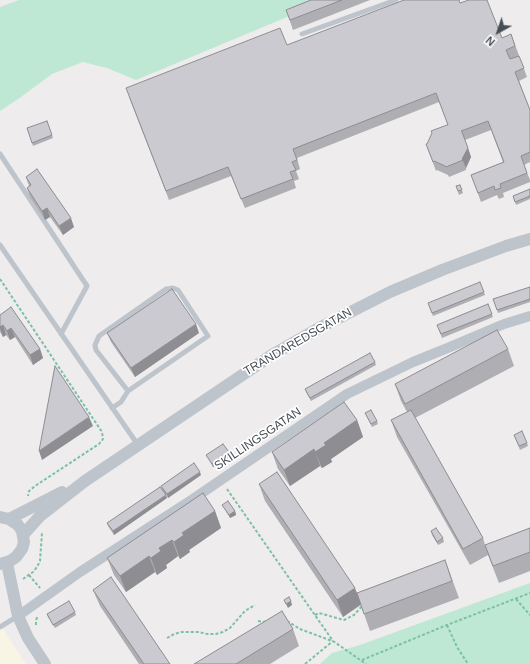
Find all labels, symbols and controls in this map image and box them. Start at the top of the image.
north arrow [478,12,518,52]
text: N [483,34,497,48]
street label: TRANDAREDSGATAN [241,305,355,379]
street label: SKILLINGSGATAN [212,405,304,473]

